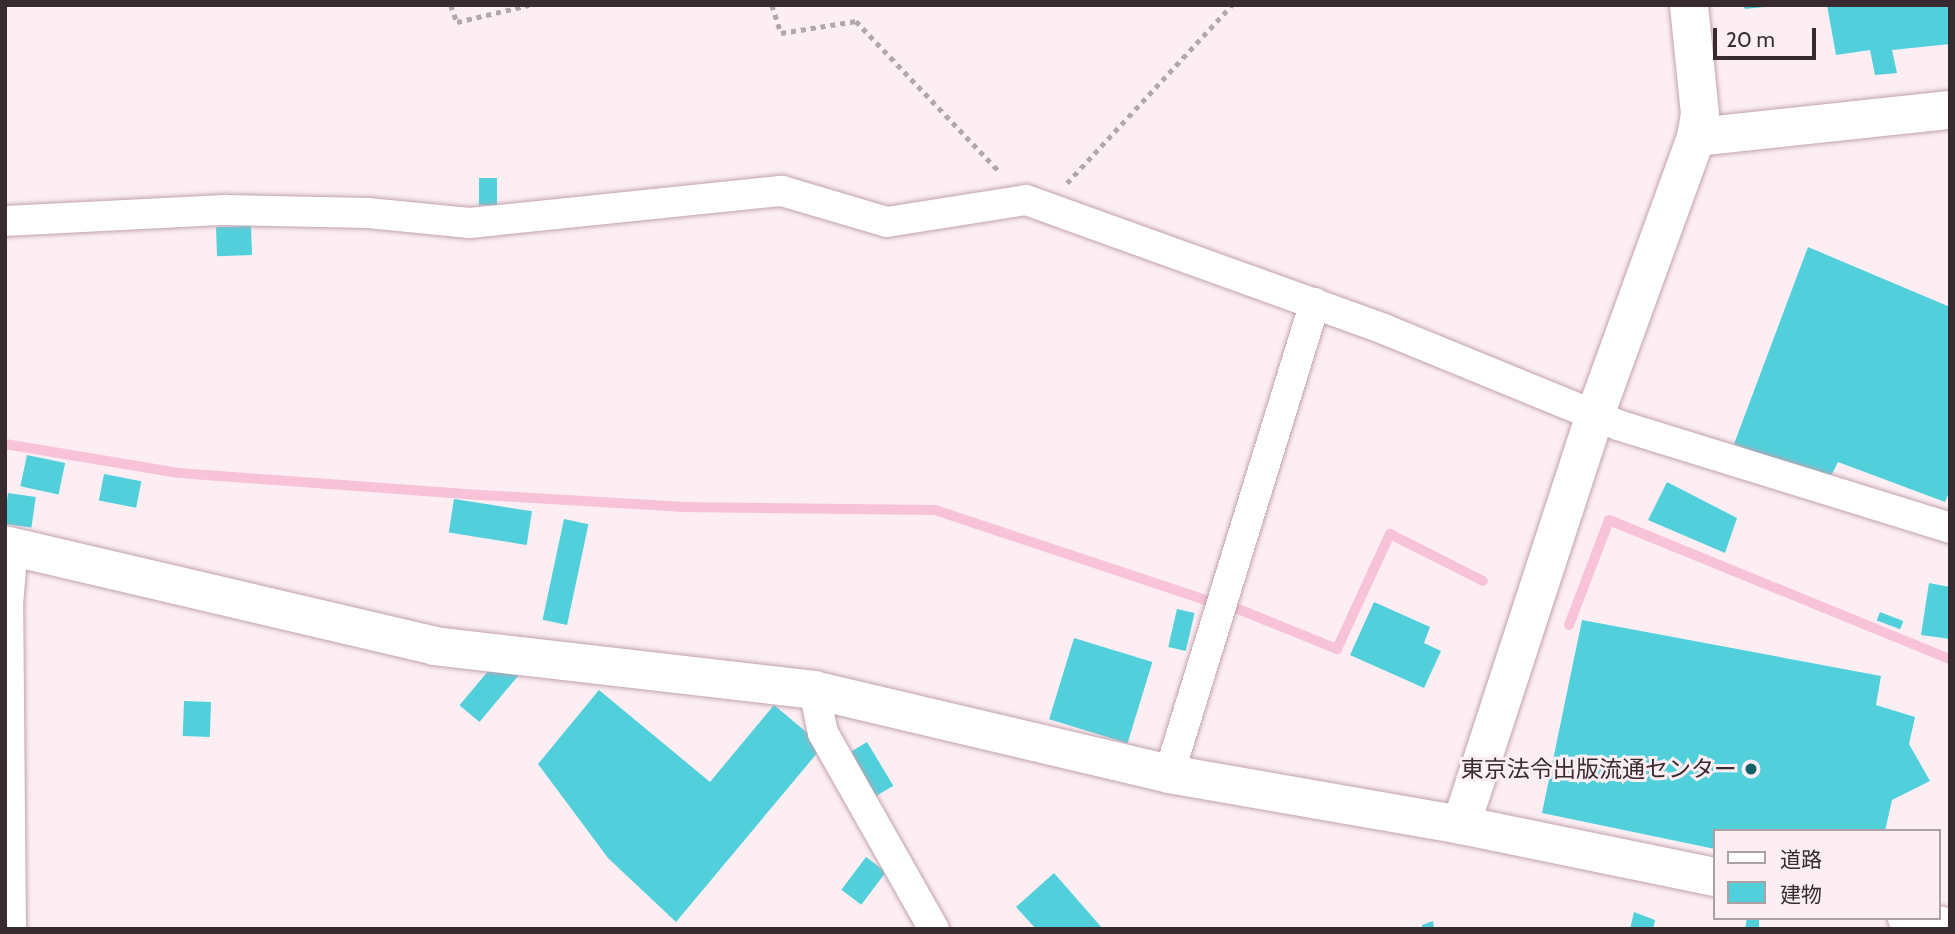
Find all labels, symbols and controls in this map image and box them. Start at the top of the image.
scale bar [1717,14,1820,58]
text: 20 m [1726,27,1775,52]
place label: 東京法令出版流通センター [1461,755,1737,783]
marker: 東京法令出版流通センター [1743,761,1759,777]
legend [1714,829,1941,920]
text: 道路 [1780,847,1822,872]
text: 建物 [1780,882,1822,907]

